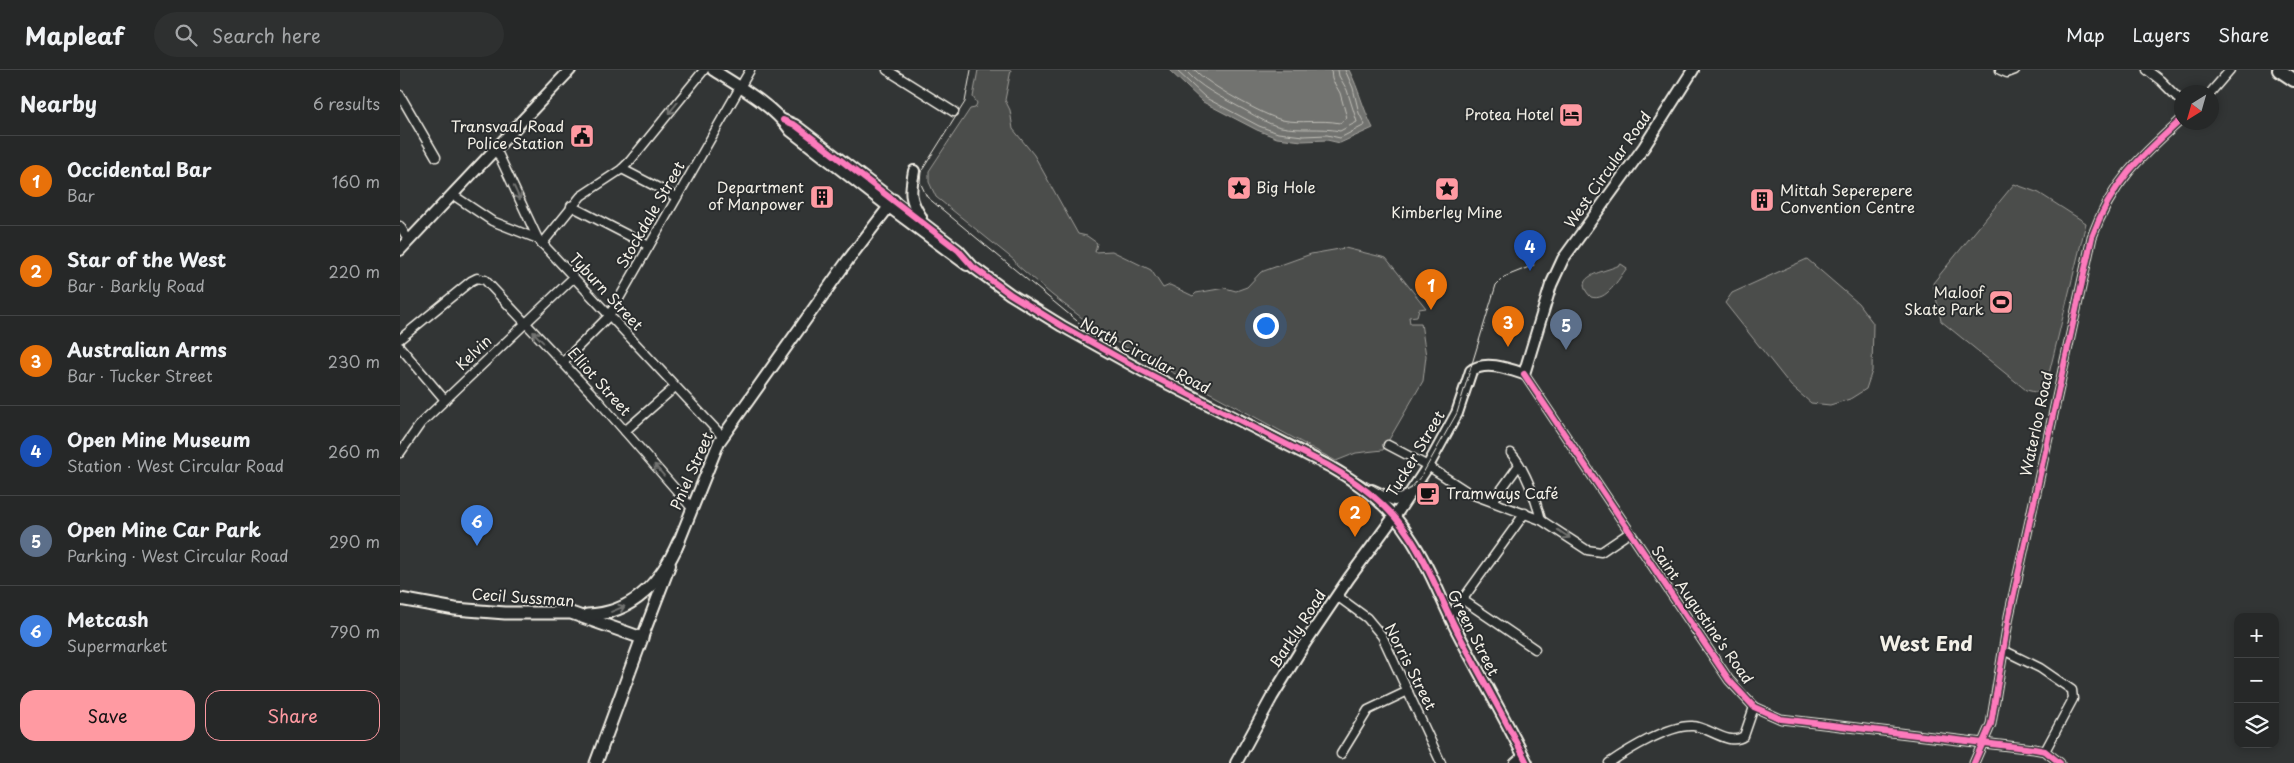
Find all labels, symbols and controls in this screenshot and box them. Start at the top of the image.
search box [154,12,504,57]
text: Mapleaf [25,17,124,53]
icon: search [172,21,200,49]
text: Search here [212,21,321,49]
text: Map [2066,21,2105,48]
text: Layers [2133,21,2190,48]
text: Share [2218,21,2269,48]
north arrow [2174,85,2219,130]
text: Nearby [20,87,97,119]
text: 6 results [313,91,380,115]
one-way arrow [668,101,679,114]
place label: Protea Hotel [1464,102,1554,125]
hotel icon: Protea Hotel [1558,102,1584,128]
street label: West Circular Road [1558,106,1656,232]
place label: Transvaal Road Police Station [451,114,564,154]
public building icon: Transvaal Road Police Station [569,123,595,149]
text: Occidental Bar [67,155,212,183]
street label: Stockdale Street [610,156,690,272]
text: 1 [32,169,40,193]
text: 160 m [332,169,380,193]
place label: Department of Manpower [708,175,805,215]
place icon: Big Hole [1226,175,1252,201]
place label: Big Hole [1256,175,1316,198]
place icon: Kimberley Mine [1434,176,1460,202]
place label: Mittah Seperepere Convention Centre [1780,178,1915,218]
text: Bar [67,183,95,207]
building icon: Department of Manpower [809,184,835,210]
one-way arrow [512,185,522,200]
building icon: Mittah Seperepere Convention Centre [1749,187,1775,213]
place label: Kimberley Mine [1391,200,1503,223]
pin: 4 [1514,230,1546,271]
text: Star of the West [67,245,226,273]
street label: Tyburn Street [565,247,649,335]
text: 2 [30,259,42,283]
text: 220 m [329,259,380,283]
pin: 1 [1415,269,1447,310]
text: Bar · Barkly Road [67,273,205,297]
place label: Maloof Skate Park [1904,280,1985,320]
sports icon: Maloof Skate Park [1988,289,2014,315]
pin: 3 [1492,306,1524,347]
pin: 5 [1550,309,1582,350]
street label: North Circular Road [1077,311,1215,399]
your location [1253,313,1279,339]
street label: Kelvin [450,329,496,375]
one-way arrow [532,330,544,343]
text: Australian Arms [67,335,227,363]
street label: Elliot Street [563,342,637,420]
text: 3 [31,349,41,373]
text: 230 m [328,349,380,373]
text: Bar · Tucker Street [67,363,213,387]
street label: Waterloo Road [2013,369,2058,478]
street label: Tucker Street [1380,406,1450,501]
text: Open Mine Museum [67,425,251,453]
street label: Pniel Street [663,428,718,513]
text: 4 [31,439,41,463]
text: 260 m [328,439,380,463]
text: Station · West Circular Road [67,453,284,477]
one-way arrow [653,463,665,476]
cafe icon: Tramways Café [1415,481,1441,507]
place label: Tramways Café [1446,481,1558,504]
pin: 2 [1339,496,1371,537]
pin: 6 [461,505,493,546]
text: Open Mine Car Park [67,515,261,543]
text: 5 [31,529,41,553]
text: 290 m [329,529,380,553]
one-way arrow [1557,530,1571,540]
street label: Saint Augustine's Road [1647,540,1760,688]
text: Parking · West Circular Road [67,543,289,567]
street label: Cecil Sussman [471,581,575,612]
street label: Barkly Road [1263,585,1331,672]
street label: Green Street [1443,585,1506,679]
one-way arrow [610,603,625,613]
text: Metcash [67,605,149,633]
map controls [2234,613,2279,748]
button: + [2234,613,2279,658]
text: 6 [30,619,42,643]
text: 790 m [330,619,380,643]
street label: Norris Street [1380,619,1443,714]
district label: West End [1879,628,1973,658]
text: Supermarket [67,633,167,657]
button: − [2234,658,2279,703]
button: Save [20,690,195,741]
button: Share [205,690,380,741]
button: layers [2234,703,2279,748]

